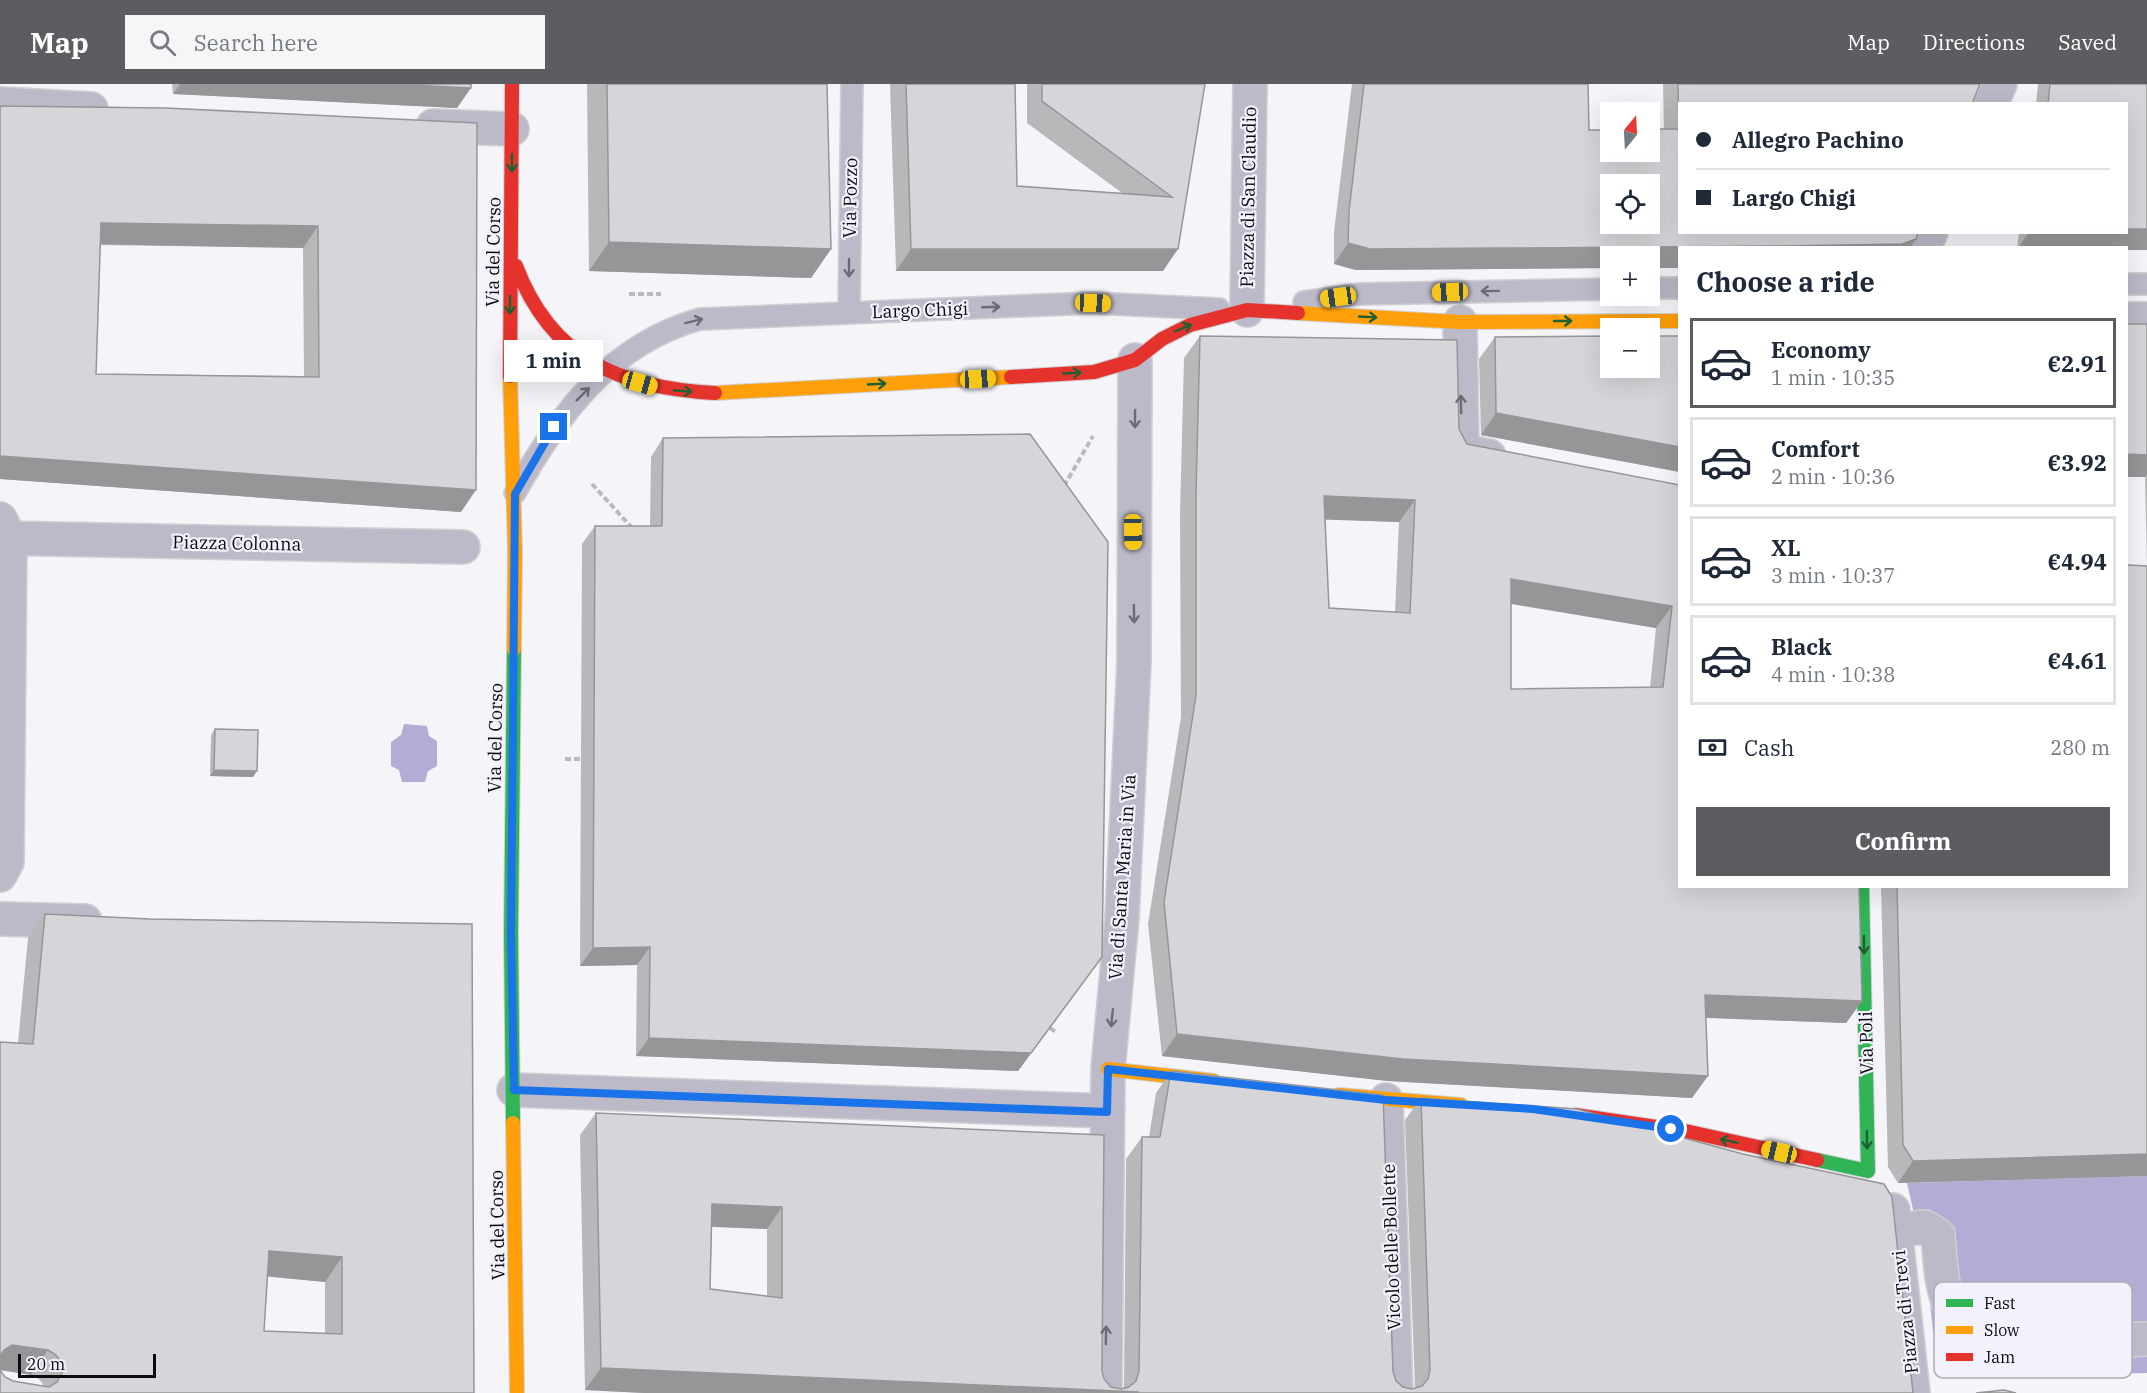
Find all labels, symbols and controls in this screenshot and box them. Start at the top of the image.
search box [125,15,545,69]
text: Map [30,24,89,61]
icon: search [146,26,179,59]
text: Search here [194,28,318,57]
text: Map [1847,28,1890,56]
text: Directions [1923,28,2025,56]
text: Saved [2058,28,2117,56]
north arrow [1600,102,1660,162]
map controls [1600,102,1660,378]
street label: Piazza di San Claudio [1235,106,1261,288]
text: Allegro Pachino [1732,125,1904,154]
one-way arrow [506,153,518,173]
street label: Via Pozzo [838,158,862,238]
button: locate [1600,174,1660,234]
text: Largo Chigi [1732,183,1856,212]
street label: Via del Corso [481,197,505,307]
button: + [1600,246,1660,306]
one-way arrow [843,258,855,278]
text: Choose a ride [1696,264,1875,299]
car [1432,282,1468,302]
car [1319,286,1357,308]
one-way arrow [1480,286,1500,297]
car [1075,293,1111,313]
one-way arrow [505,295,516,315]
street label: Largo Chigi [871,297,969,323]
one-way arrow [981,301,1001,312]
one-way arrow [1358,311,1378,322]
one-way arrow [684,314,703,326]
one-way arrow [1553,315,1573,327]
button: − [1600,318,1660,378]
one-way arrow [1174,322,1192,333]
text: Economy [1771,335,1871,364]
icon: car [1699,336,1753,390]
callout: 1 min [504,340,604,382]
text: 1 min [526,347,582,374]
text: €2.91 [2048,349,2107,378]
text: 1 min · 10:35 [1771,364,1895,391]
one-way arrow [1062,368,1082,379]
car [620,369,660,397]
car [960,369,996,389]
one-way arrow [867,379,887,390]
one-way arrow [672,386,692,397]
one-way arrow [575,387,590,402]
one-way arrow [1455,394,1467,414]
one-way arrow [1129,408,1141,428]
route end [540,413,567,440]
text: Comfort [1771,434,1860,463]
icon: car [1699,435,1753,489]
text: €3.92 [2048,448,2107,477]
text: 2 min · 10:36 [1771,463,1895,490]
car [1124,514,1142,550]
street label: Piazza Colonna [172,530,302,556]
text: XL [1771,533,1801,562]
icon: car [1699,534,1753,588]
text: €4.94 [2048,547,2107,576]
text: 3 min · 10:37 [1771,562,1895,589]
one-way arrow [1128,603,1140,623]
text: Black [1771,632,1832,661]
icon: car [1699,633,1753,687]
text: €4.61 [2048,646,2107,675]
text: 4 min · 10:38 [1771,661,1895,688]
street label: Via del Corso [483,683,507,793]
icon: cash [1696,731,1729,764]
text: Cash [1744,733,1795,762]
text: 280 m [2050,734,2110,761]
street label: Via di Santa Maria in Via [1103,773,1141,981]
button: Confirm [1696,807,2110,876]
one-way arrow [1858,934,1869,954]
one-way arrow [1106,1008,1117,1028]
street label: Via Poli [1854,1011,1878,1075]
route start [1657,1115,1684,1142]
one-way arrow [1861,1129,1873,1149]
one-way arrow [1719,1134,1738,1146]
car [1759,1139,1799,1165]
street label: Vicolo delle Bollette [1377,1163,1405,1331]
street label: Via del Corso [485,1170,509,1280]
street label: Piazza di Trevi [1887,1249,1923,1375]
legend [1934,1282,2132,1378]
text: Fast [1984,1293,2016,1313]
text: Slow [1984,1320,2020,1340]
one-way arrow [1100,1325,1112,1345]
text: Jam [1984,1347,2015,1367]
scale bar [18,1351,156,1378]
text: 20 m [27,1354,65,1374]

